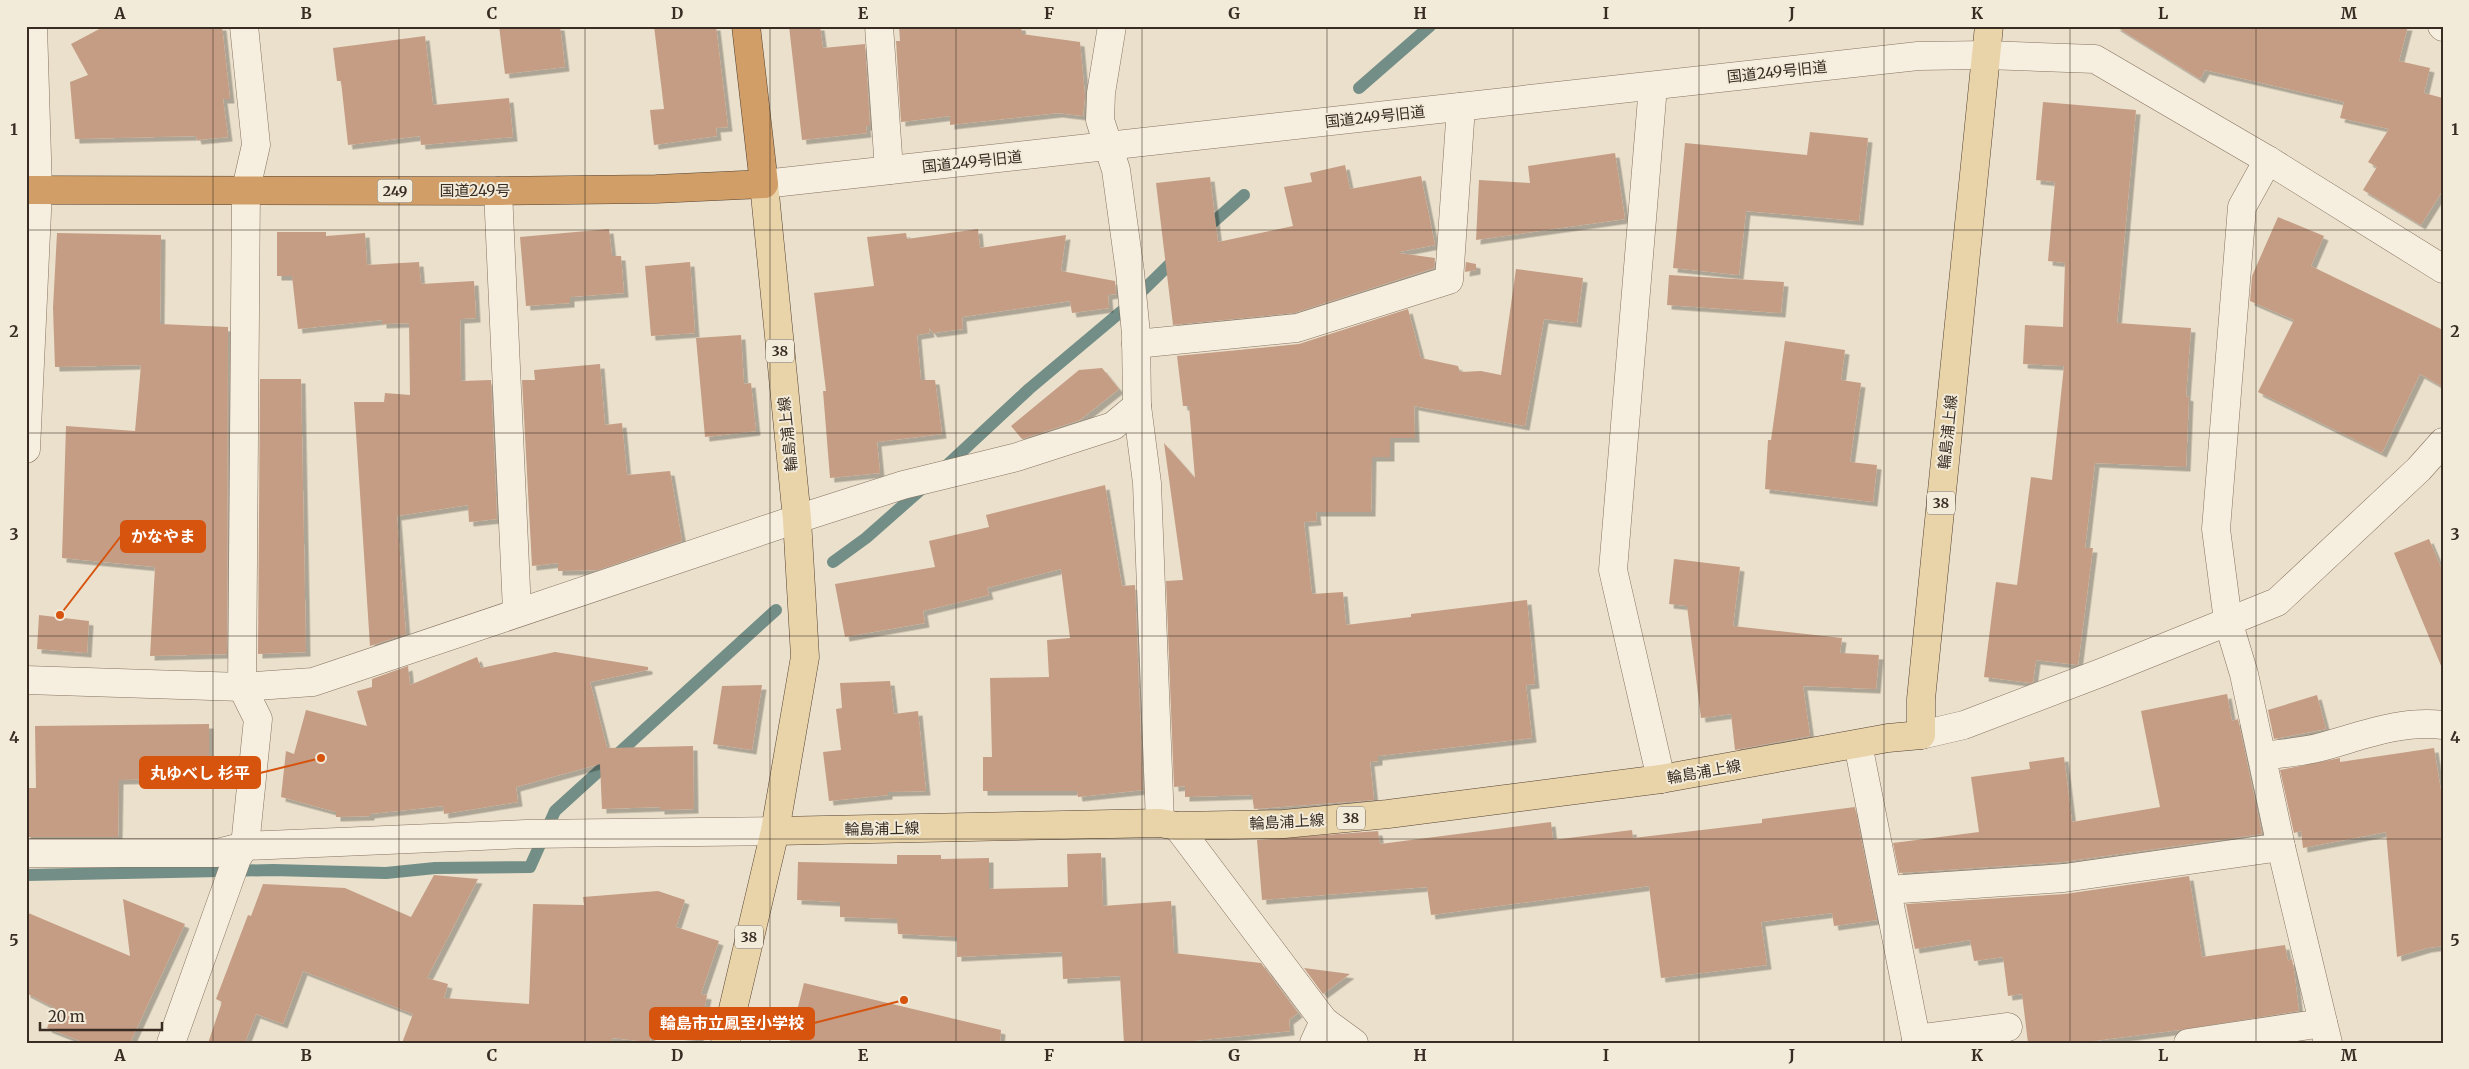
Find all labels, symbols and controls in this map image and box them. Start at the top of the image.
text: A [113,3,126,23]
text: B [300,3,312,23]
text: C [487,3,497,23]
text: D [671,3,683,23]
text: E [858,3,869,23]
text: F [1044,3,1054,23]
text: G [1228,3,1240,23]
text: H [1413,3,1427,23]
text: I [1603,3,1609,23]
text: J [1788,3,1795,23]
text: K [1971,3,1983,23]
text: L [2158,3,2168,23]
text: M [2341,3,2358,23]
street label: 国道249号旧道 [1726,57,1828,86]
street label: 国道249号旧道 [1324,102,1426,131]
text: 1 [10,119,18,139]
text: 1 [2451,119,2459,139]
street label: 国道249号旧道 [921,147,1023,176]
road number: 249 [378,180,412,202]
street label: 国道249号 [440,181,510,200]
text: 2 [9,321,19,341]
text: 2 [2450,321,2460,341]
road number: 38 [766,340,794,362]
street label: 輪島浦上線 [1934,394,1961,470]
street label: 輪島浦上線 [774,396,801,472]
road number: 38 [1927,492,1955,514]
callout: かなやま [121,521,205,552]
text: 3 [9,524,19,544]
text: 3 [2450,524,2460,544]
text: かなやま [131,526,195,546]
text: 4 [9,727,19,747]
text: 4 [2450,727,2460,747]
street label: 輪島浦上線 [1665,756,1743,787]
callout: 丸ゆべし 杉平 [140,757,260,788]
text: 丸ゆべし 杉平 [150,763,250,783]
road number: 38 [1337,806,1365,830]
street label: 輪島浦上線 [1249,810,1325,833]
street label: 輪島浦上線 [844,818,920,839]
road number: 38 [735,926,763,949]
text: 5 [9,930,19,950]
text: 5 [2450,930,2460,950]
scale bar [40,999,162,1031]
text: 20 m [48,1007,85,1026]
callout: 輪島市立鳳至小学校 [650,1008,814,1039]
text: 輪島市立鳳至小学校 [660,1013,804,1033]
text: A [113,1045,126,1065]
text: B [300,1045,312,1065]
text: C [487,1045,497,1065]
text: D [671,1045,683,1065]
text: E [858,1045,869,1065]
text: F [1044,1045,1054,1065]
text: G [1228,1045,1240,1065]
text: H [1413,1045,1427,1065]
text: I [1603,1045,1609,1065]
text: J [1788,1045,1795,1065]
text: K [1971,1045,1983,1065]
text: L [2158,1045,2168,1065]
text: M [2341,1045,2358,1065]

